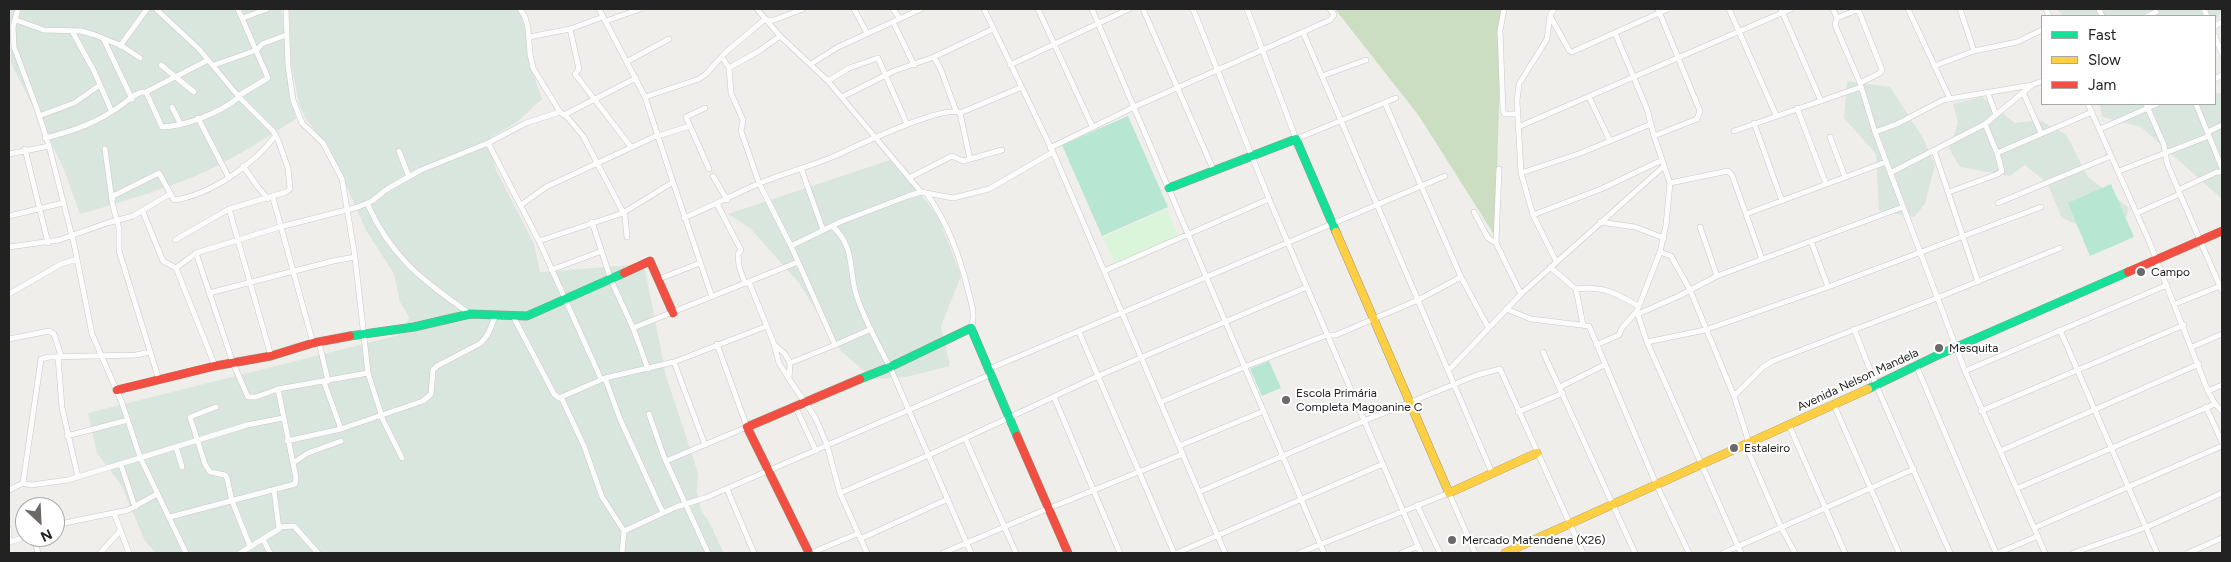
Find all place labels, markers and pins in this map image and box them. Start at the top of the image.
place label: Campo [2151,265,2190,279]
marker: Campo [2135,266,2147,278]
place label: Mesquita [1949,341,1998,355]
marker: Mesquita [1933,342,1945,354]
place label: Escola Primária Completa Magoanine C [1296,386,1422,414]
marker: Escola Primária Completa Magoanine C [1280,394,1292,406]
place label: Estaleiro [1744,441,1790,455]
marker: Estaleiro [1728,442,1740,454]
place label: Mercado Matendene (X26) [1462,533,1605,547]
marker: Mercado Matendene (X26) [1446,534,1458,546]

